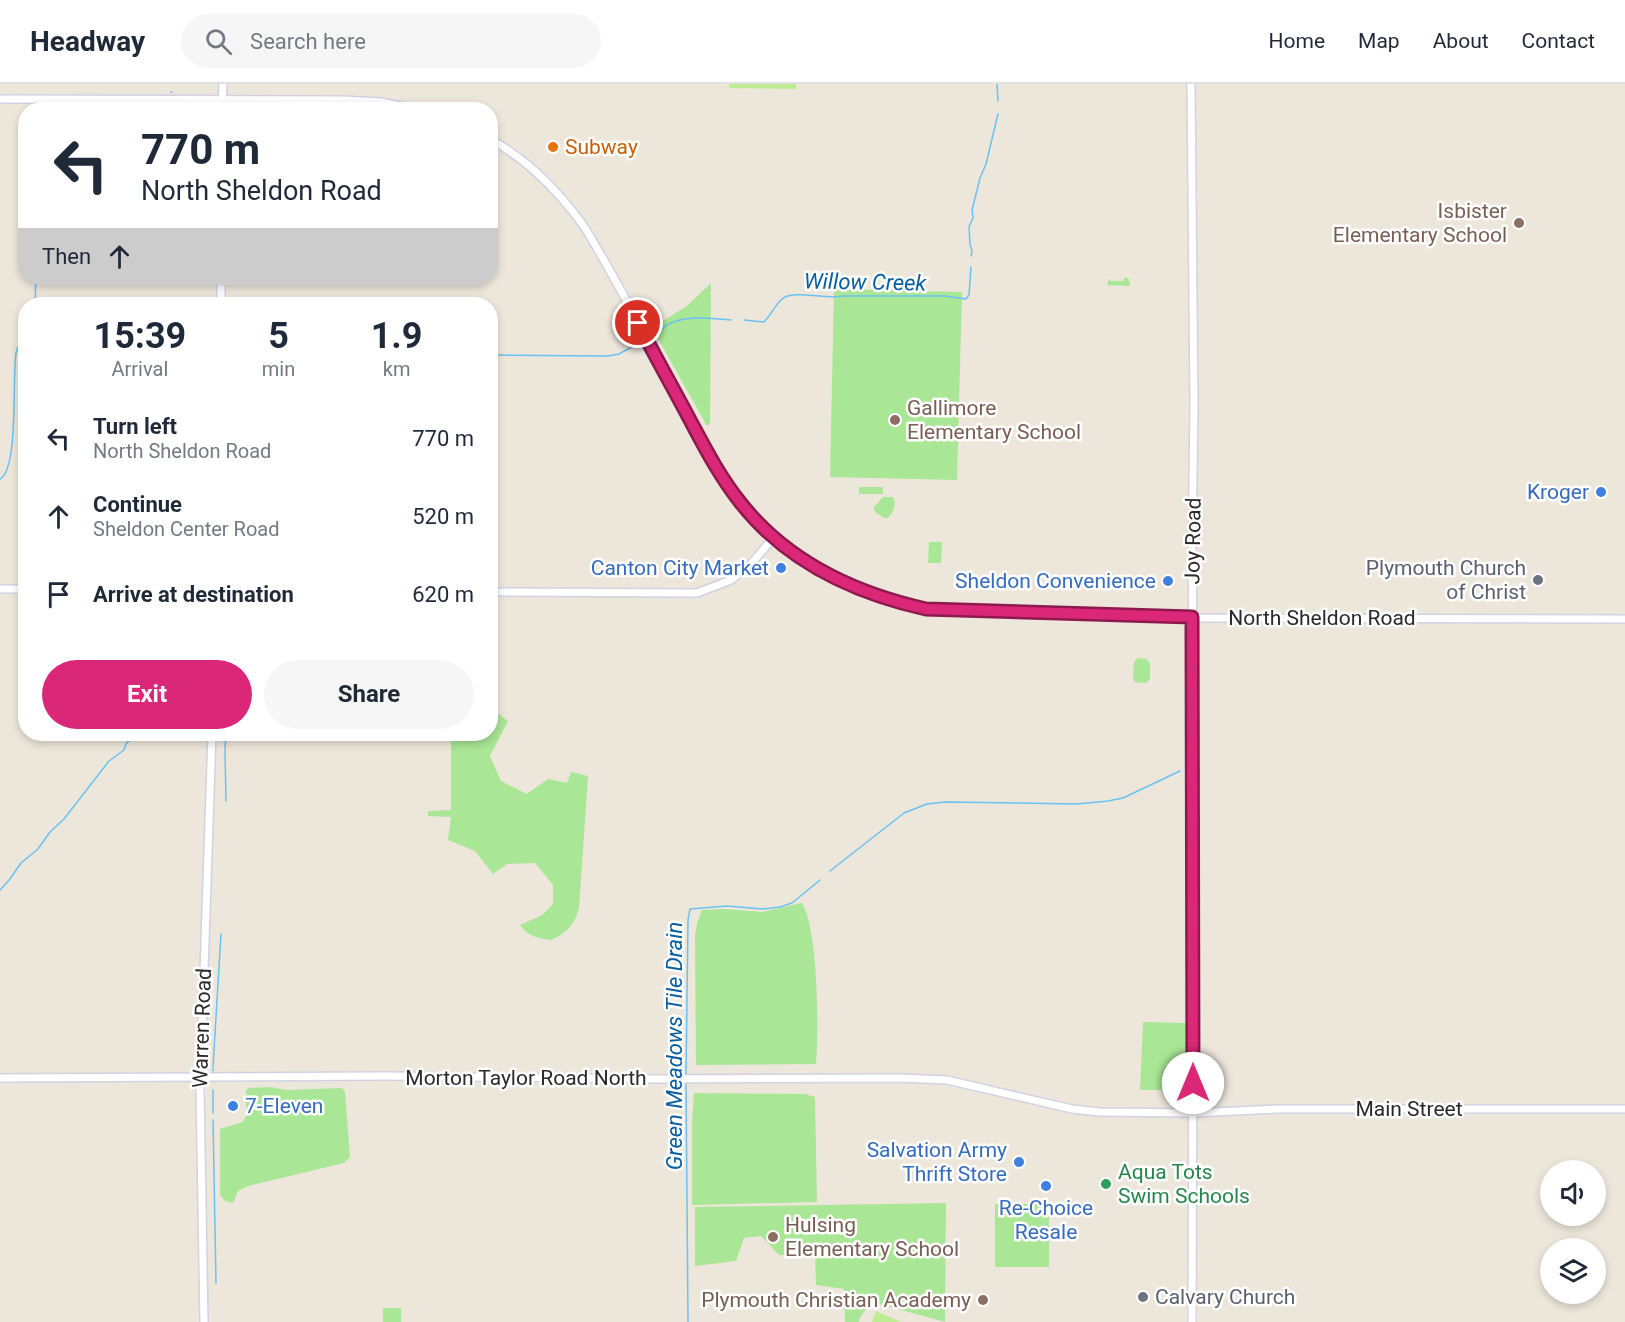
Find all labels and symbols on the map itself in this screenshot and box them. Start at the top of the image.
place label: Subway [565,135,638,159]
marker: Subway [546,140,560,154]
place label: Isbister Elementary School [1333,199,1507,247]
marker: Isbister Elementary School [1512,216,1526,230]
water label: Willow Creek [804,268,928,296]
pin [612,297,663,348]
place label: Gallimore Elementary School [907,396,1081,444]
marker: Gallimore Elementary School [888,413,902,427]
place label: Kroger [1527,480,1589,504]
marker: Kroger [1594,485,1608,499]
street label: Joy Road [1180,497,1206,585]
place label: Canton City Market [591,556,769,580]
place label: Plymouth Church of Christ [1366,556,1526,604]
marker: Canton City Market [774,561,788,575]
place label: Sheldon Convenience [955,569,1156,593]
marker: Plymouth Church of Christ [1531,573,1545,587]
marker: Sheldon Convenience [1161,574,1175,588]
street label: North Sheldon Road [1228,606,1416,630]
water label: Green Meadows Tile Drain [662,922,687,1170]
street label: Warren Road [188,968,216,1088]
position arrow [1161,1051,1225,1115]
street label: Morton Taylor Road North [405,1066,647,1090]
place label: 7-Eleven [245,1094,323,1118]
street label: Main Street [1355,1097,1463,1121]
marker: 7-Eleven [226,1099,240,1113]
place label: Salvation Army Thrift Store [867,1138,1007,1186]
marker: Salvation Army Thrift Store [1012,1155,1026,1169]
place label: Aqua Tots Swim Schools [1118,1160,1250,1208]
marker: Aqua Tots Swim Schools [1099,1177,1113,1191]
marker: Re-Choice Resale [1039,1179,1053,1193]
place label: Re-Choice Resale [999,1196,1093,1244]
place label: Hulsing Elementary School [785,1213,959,1261]
marker: Hulsing Elementary School [766,1230,780,1244]
place label: Calvary Church [1155,1285,1295,1309]
place label: Plymouth Christian Academy [701,1288,971,1312]
marker: Calvary Church [1136,1290,1150,1304]
marker: Plymouth Christian Academy [976,1293,990,1307]

